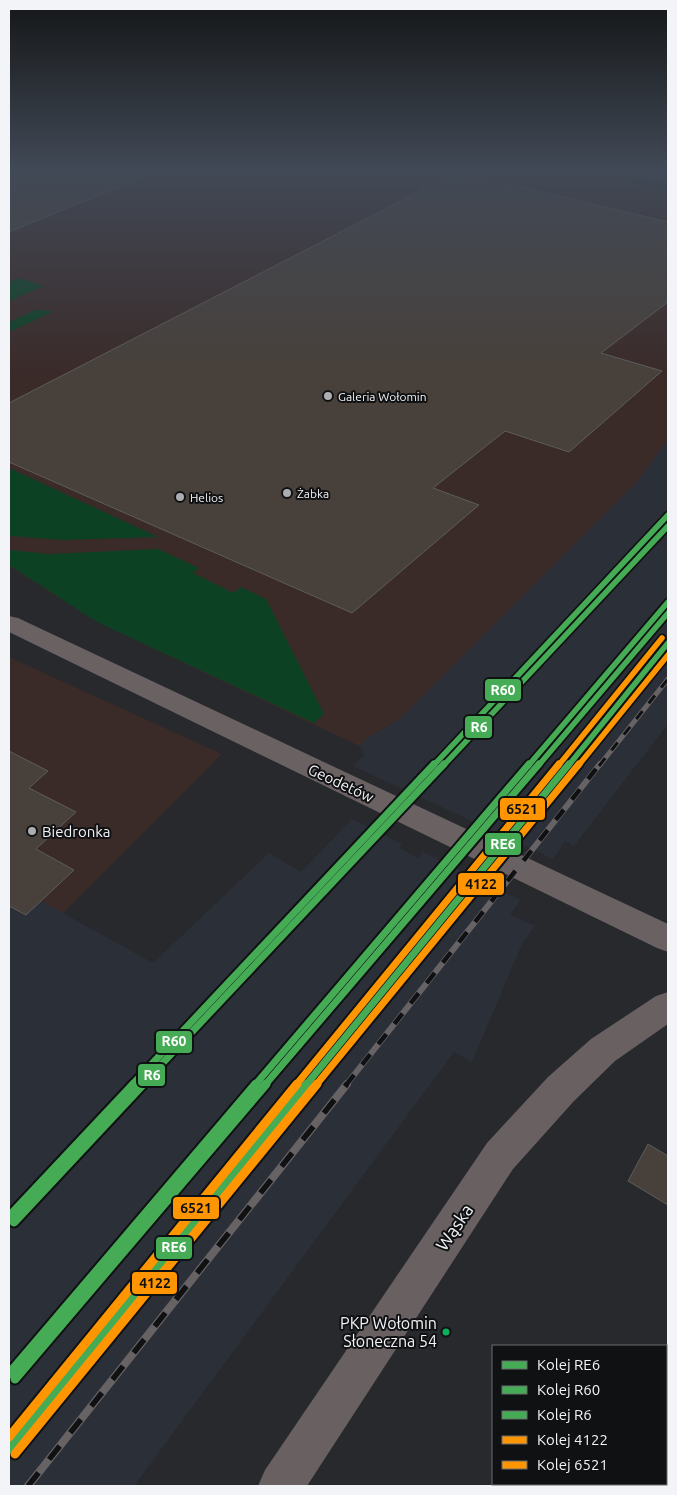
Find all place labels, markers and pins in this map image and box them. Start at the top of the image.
marker: Galeria Wołomin [322,390,334,402]
place label: Galeria Wołomin [338,390,427,403]
marker: Żabka [281,487,293,499]
place label: Żabka [297,487,329,500]
marker: Helios [174,491,186,503]
place label: Helios [190,491,223,504]
place label: Biedronka [42,823,111,840]
marker: Biedronka [26,825,38,837]
place label: PKP Wołomin Słoneczna 54 [340,1314,437,1350]
marker: PKP Wołomin Słoneczna 54 [441,1327,451,1337]

